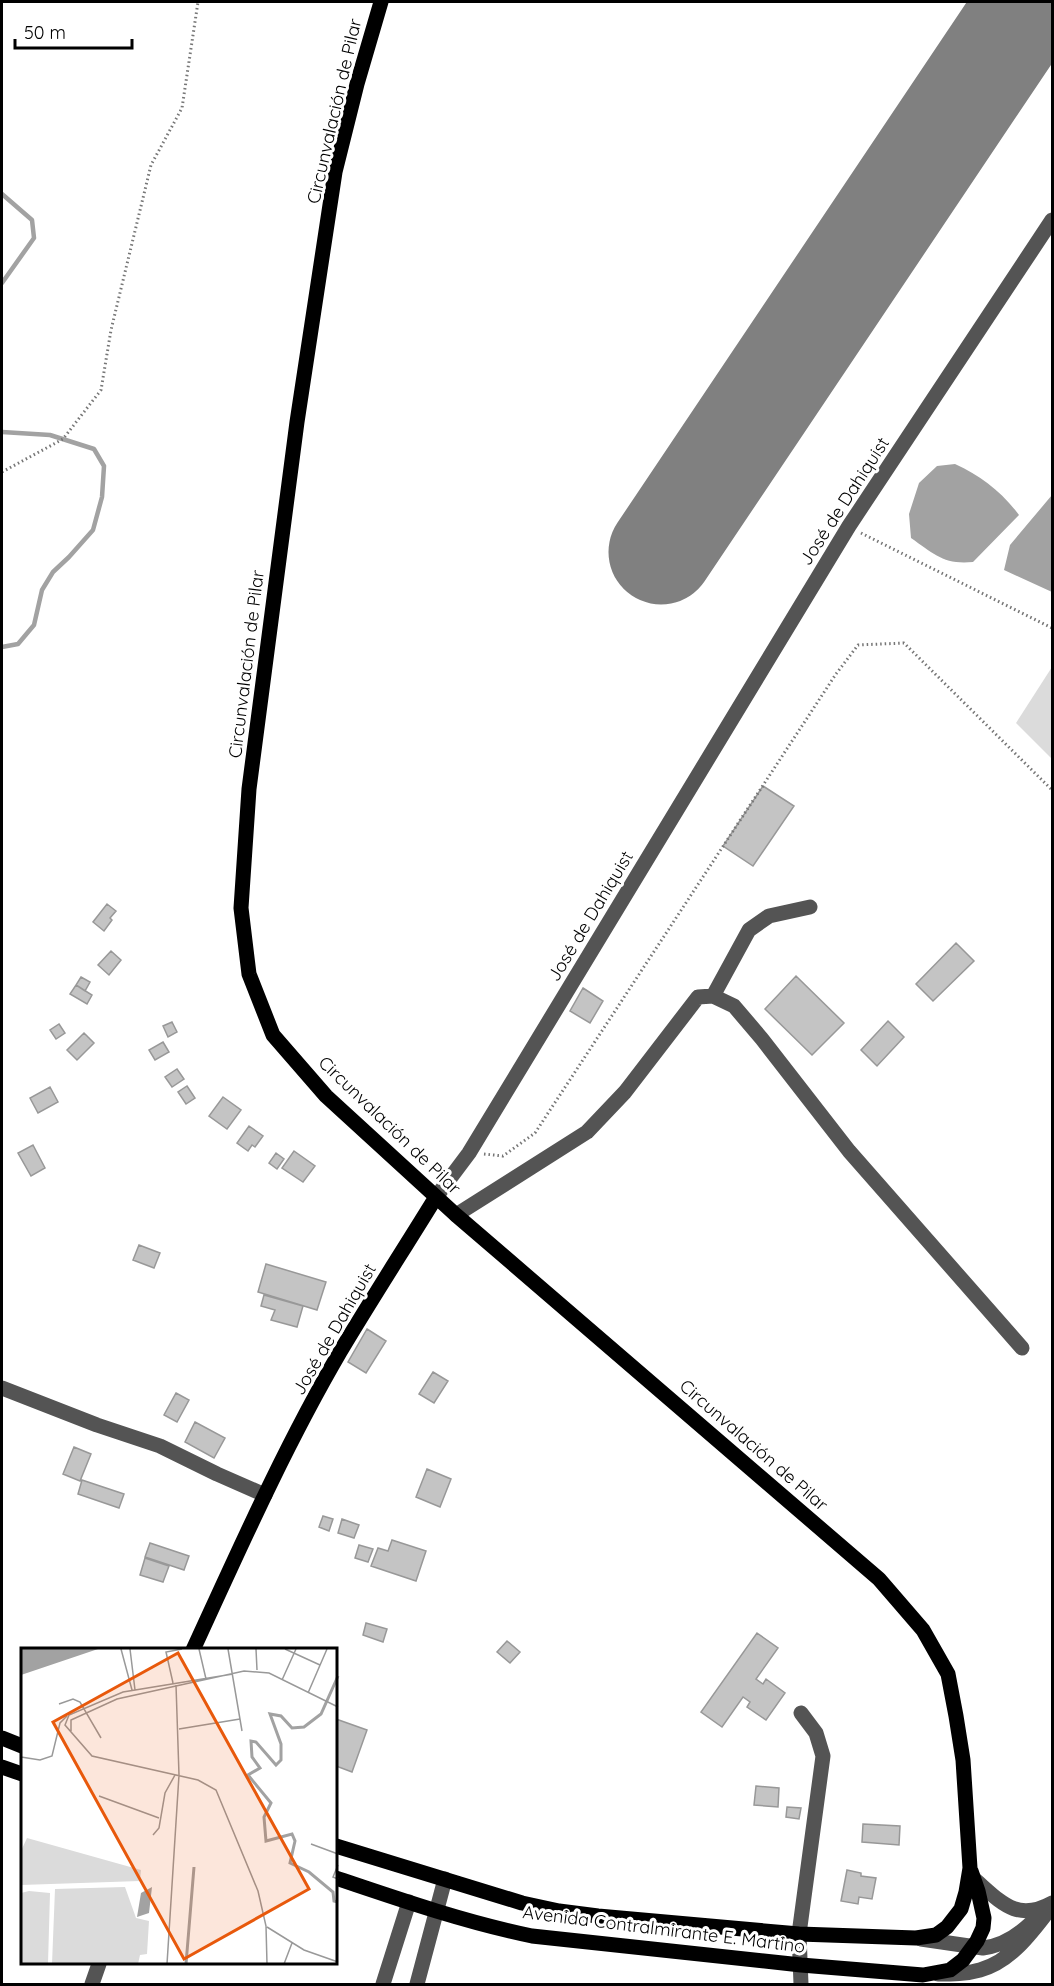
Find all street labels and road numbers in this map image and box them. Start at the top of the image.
street label: Circunvalación de Pilar [301,16,367,206]
street label: José de Dahiquist [794,433,894,569]
street label: Circunvalación de Pilar [223,569,269,759]
street label: José de Dahiquist [542,847,638,985]
street label: Circunvalación de Pilar [314,1051,466,1199]
street label: José de Dahiquist [287,1259,381,1399]
street label: Circunvalación de Pilar [675,1374,833,1516]
street label: Avenida Contralmirante E. Martino [521,1900,807,1958]

